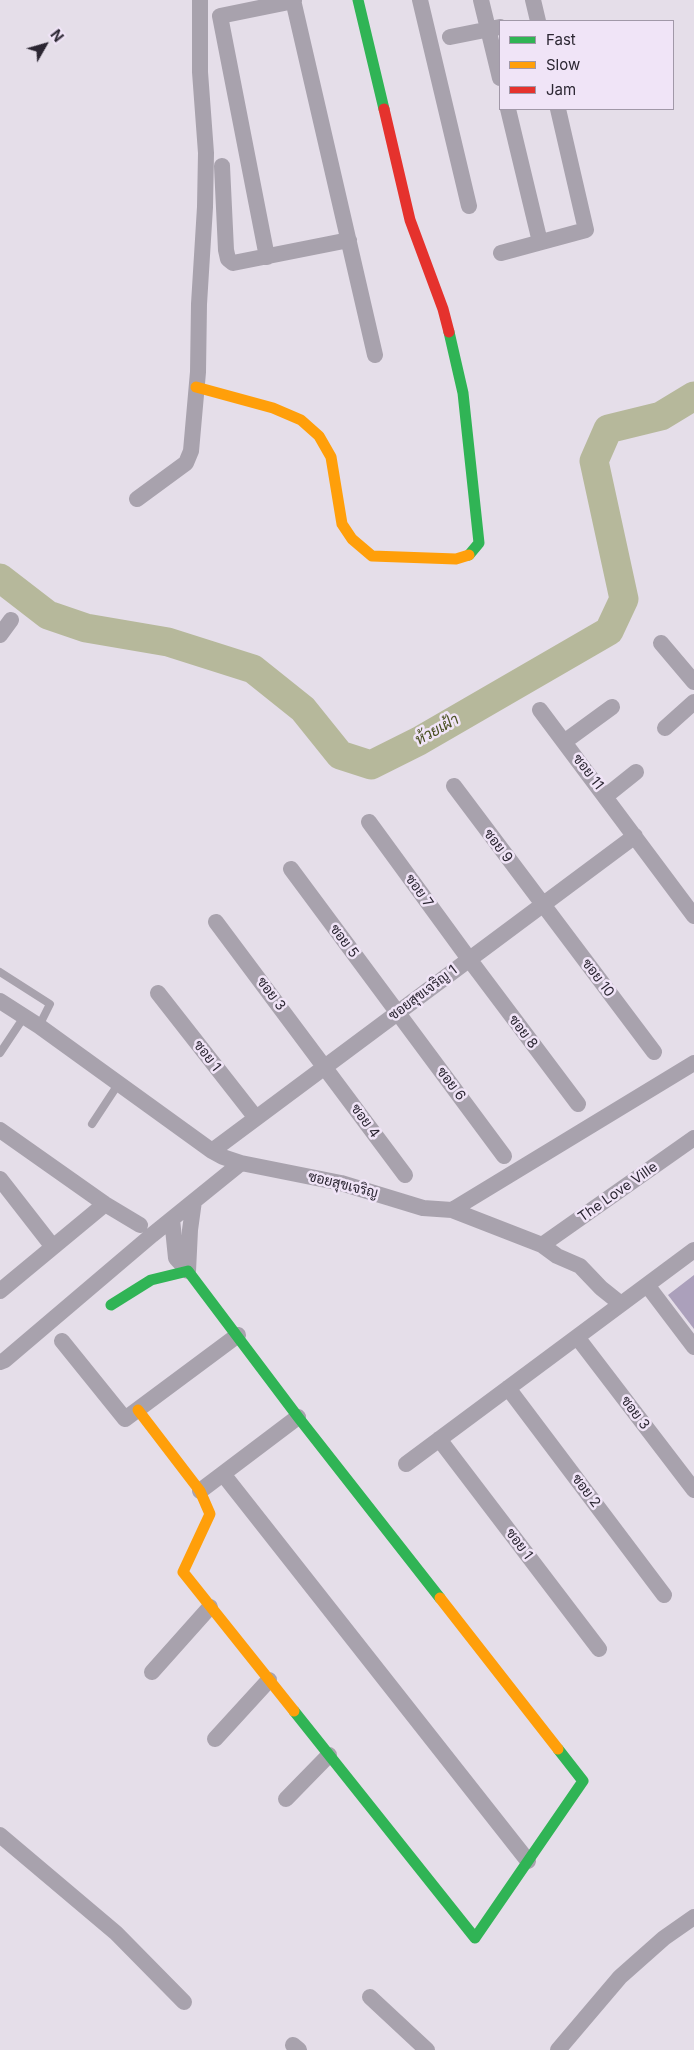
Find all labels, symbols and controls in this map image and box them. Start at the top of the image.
north arrow [20,20,70,70]
legend [499,20,674,110]
text: N [47,26,67,45]
text: Fast [546,30,576,49]
text: Slow [546,55,580,74]
text: Jam [546,80,576,99]
water label: ห้วยเฝ้า [412,711,462,749]
street label: ซอย 11 [569,751,607,793]
street label: ซอย 9 [480,826,516,866]
street label: ซอย 7 [401,871,437,911]
street label: ซอย 5 [326,921,362,961]
street label: ซอย 10 [578,956,618,1000]
street label: ซอยสุขเจริญ 1 [385,962,461,1024]
street label: ซอย 3 [253,974,289,1014]
street label: ซอย 8 [505,1012,541,1052]
street label: ซอย 1 [190,1037,224,1075]
street label: ซอย 6 [433,1064,469,1104]
street label: ซอย 4 [347,1101,383,1141]
street label: The Love Ville [575,1158,661,1226]
street label: ซอยสุขเจริญ [306,1168,380,1202]
street label: ซอย 3 [617,1393,653,1433]
street label: ซอย 2 [568,1471,604,1511]
street label: ซอย 1 [502,1525,536,1563]

